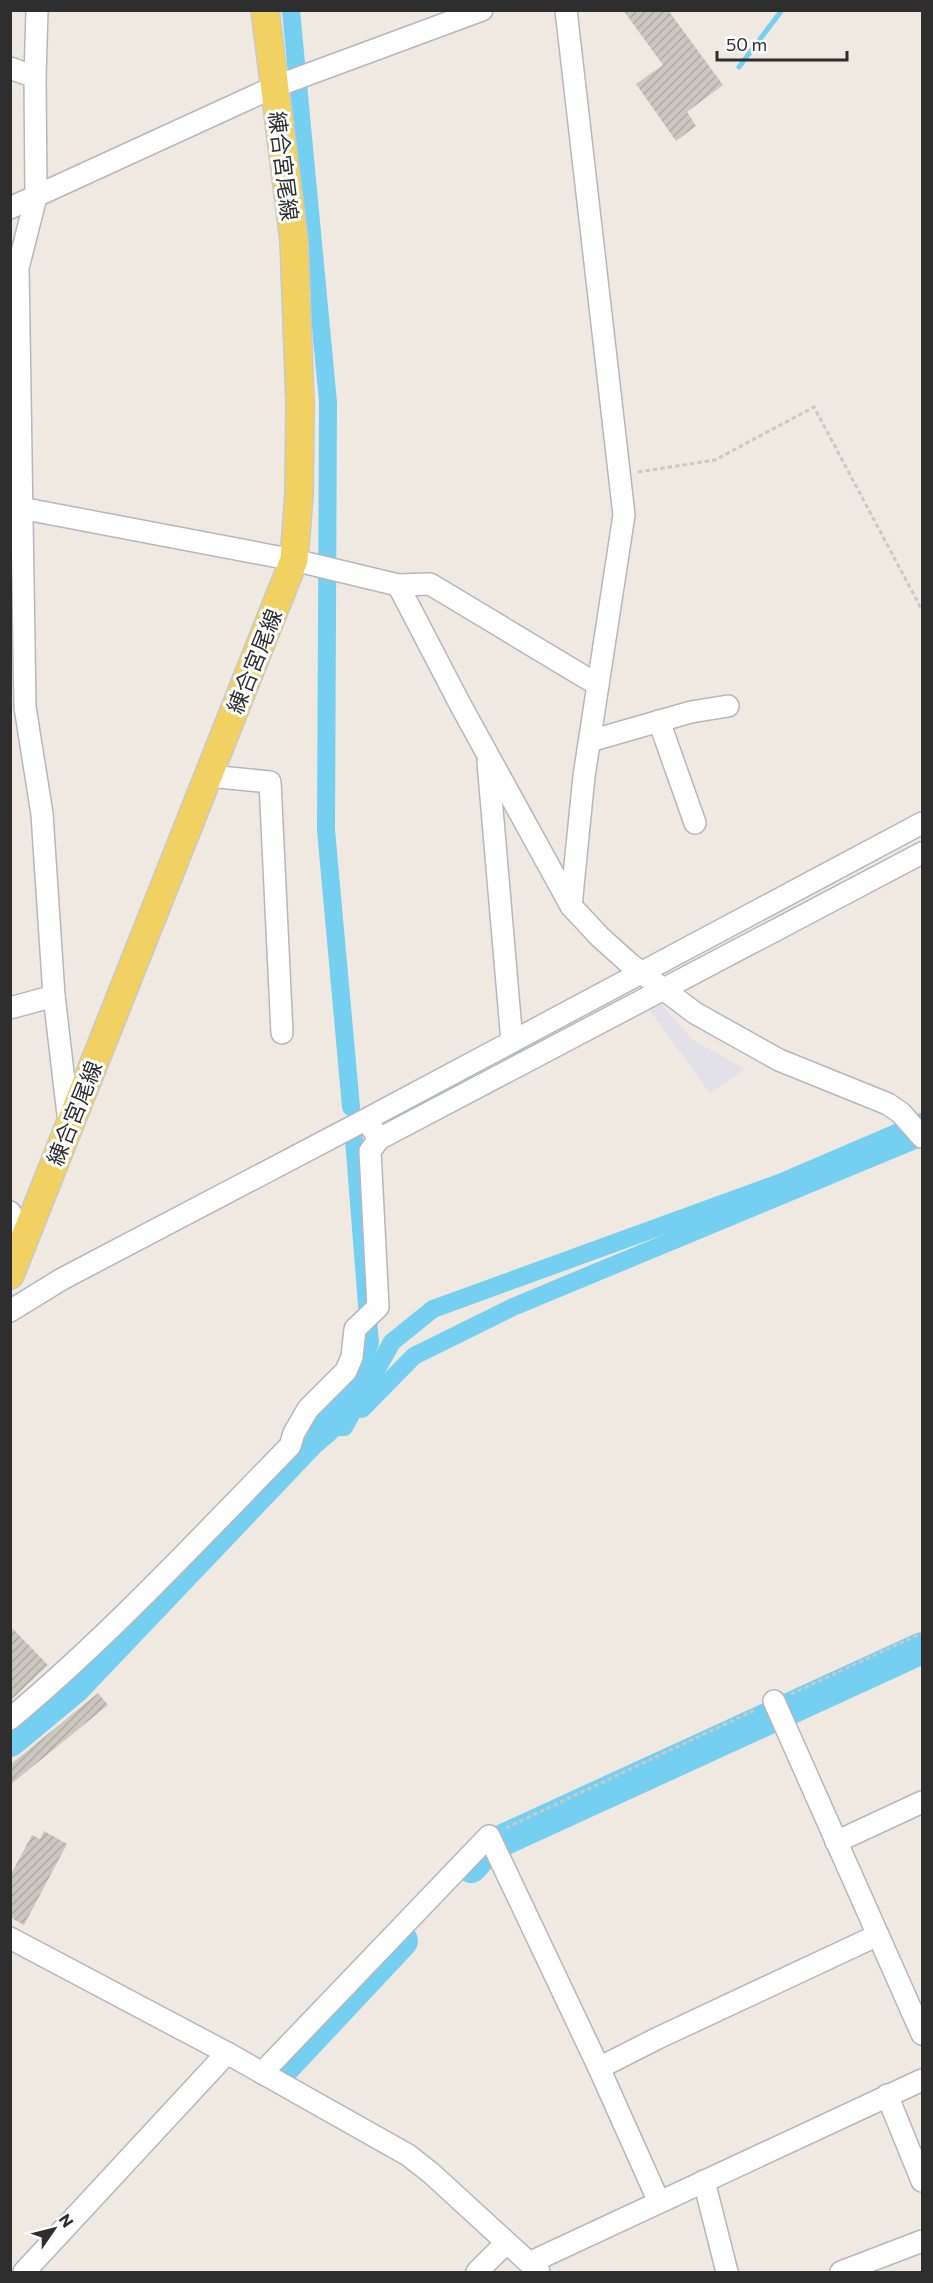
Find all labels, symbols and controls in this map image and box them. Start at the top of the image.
scale bar [717,24,848,62]
text: 50 m [726,33,767,55]
street label: 練合宮尾線 [264,110,304,222]
street label: 練合宮尾線 [221,605,287,717]
street label: 練合宮尾線 [41,1057,107,1169]
north arrow [24,2199,84,2259]
text: N [55,2210,78,2230]

